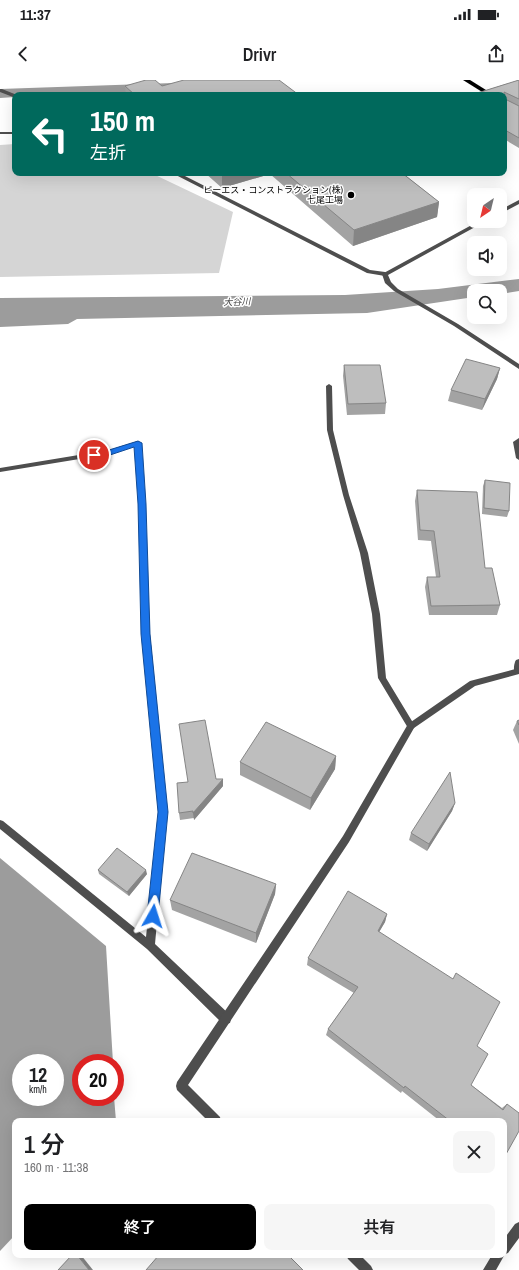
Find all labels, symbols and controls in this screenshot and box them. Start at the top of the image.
text: 11:37 [20,4,51,25]
text: Drivr [243,42,276,67]
icon: back [12,43,34,65]
icon: share [485,43,507,65]
text: 150 m [90,102,155,140]
icon: left [24,108,76,160]
text: 左折 [90,140,126,165]
place label: ピーエス・コンストラクション(株) 七尾工場 [203,184,344,206]
north arrow [467,188,507,228]
map controls [467,188,507,324]
marker: ピーエス・コンストラクション(株) 七尾工場 [346,190,356,200]
button: sound [467,236,507,276]
button: search [467,284,507,324]
water label: 大谷川 [223,295,252,308]
pin [77,438,111,472]
icon: arrive [83,444,105,466]
position arrow [132,895,174,937]
speed limit sign: 20 [72,1054,124,1106]
text: 12 [29,1061,47,1088]
text: km/h [29,1083,47,1096]
text: 1 分 [24,1128,64,1160]
button: close [453,1131,495,1173]
text: 160 m · 11:38 [24,1159,88,1176]
button: 終了 [24,1204,256,1250]
button: 共有 [264,1204,495,1250]

